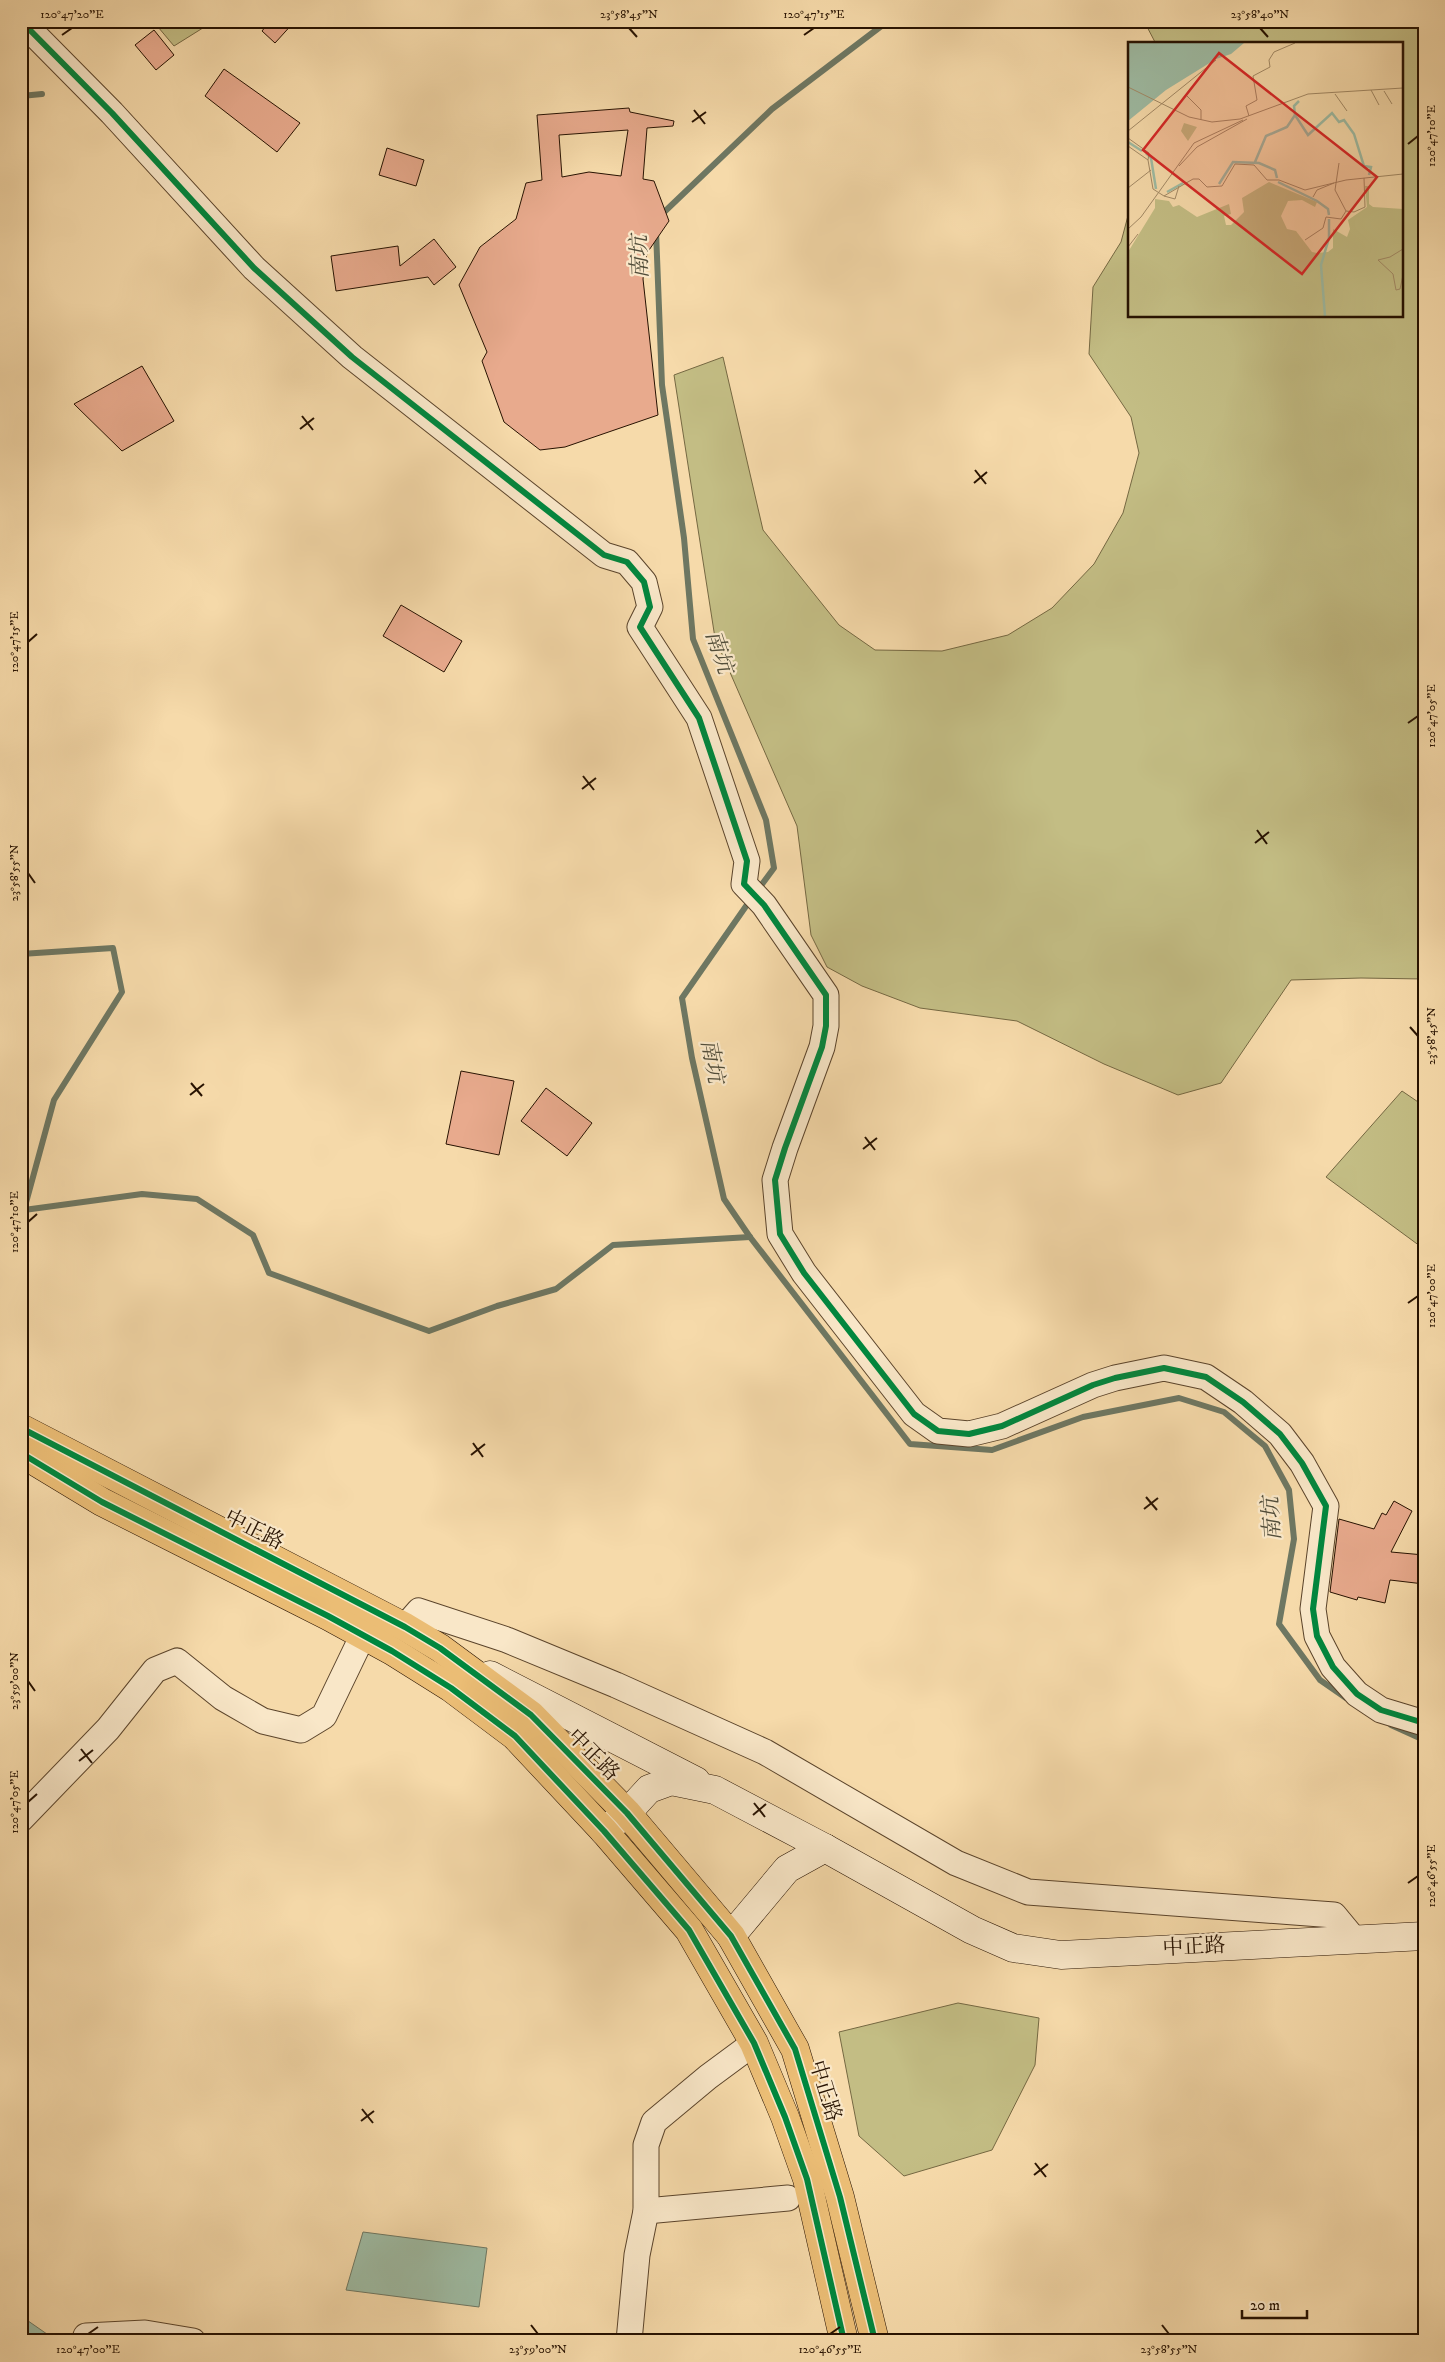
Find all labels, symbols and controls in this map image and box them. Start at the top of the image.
text: 120°47'20"E [40,7,104,22]
text: 23°58'45"N [600,7,658,22]
text: 120°47'15"E [783,7,845,22]
text: 23°58'40"N [1231,7,1289,22]
inset map [1128,42,1402,318]
text: 120°47'10"E [1424,105,1439,167]
water label: 南坑 [626,232,654,279]
text: 120°47'15"E [7,611,22,673]
water label: 南坑 [699,627,740,680]
text: 120°47'05"E [1424,684,1439,748]
text: 23°58'55"N [7,844,22,901]
text: 23°58'45"N [1424,1007,1439,1065]
water label: 南坑 [695,1037,730,1088]
text: 120°47'10"E [7,1191,22,1253]
text: 120°47'00"E [1424,1264,1439,1328]
water label: 南坑 [1257,1493,1287,1542]
street label: 中正路 [220,1504,288,1556]
text: 23°59'00"N [7,1652,22,1710]
street label: 中正路 [562,1724,624,1786]
text: 120°47'05"E [7,1770,22,1834]
text: 120°46'55"E [1424,1844,1439,1908]
street label: 中正路 [1162,1932,1226,1962]
street label: 中正路 [803,2057,847,2125]
scale bar [1242,2287,1308,2319]
text: 20 m [1250,2296,1280,2315]
text: 120°47'00"E [56,2342,120,2357]
text: 23°59'00"N [509,2342,567,2357]
text: 120°46'55"E [798,2342,862,2357]
text: 23°58'55"N [1141,2342,1198,2357]

